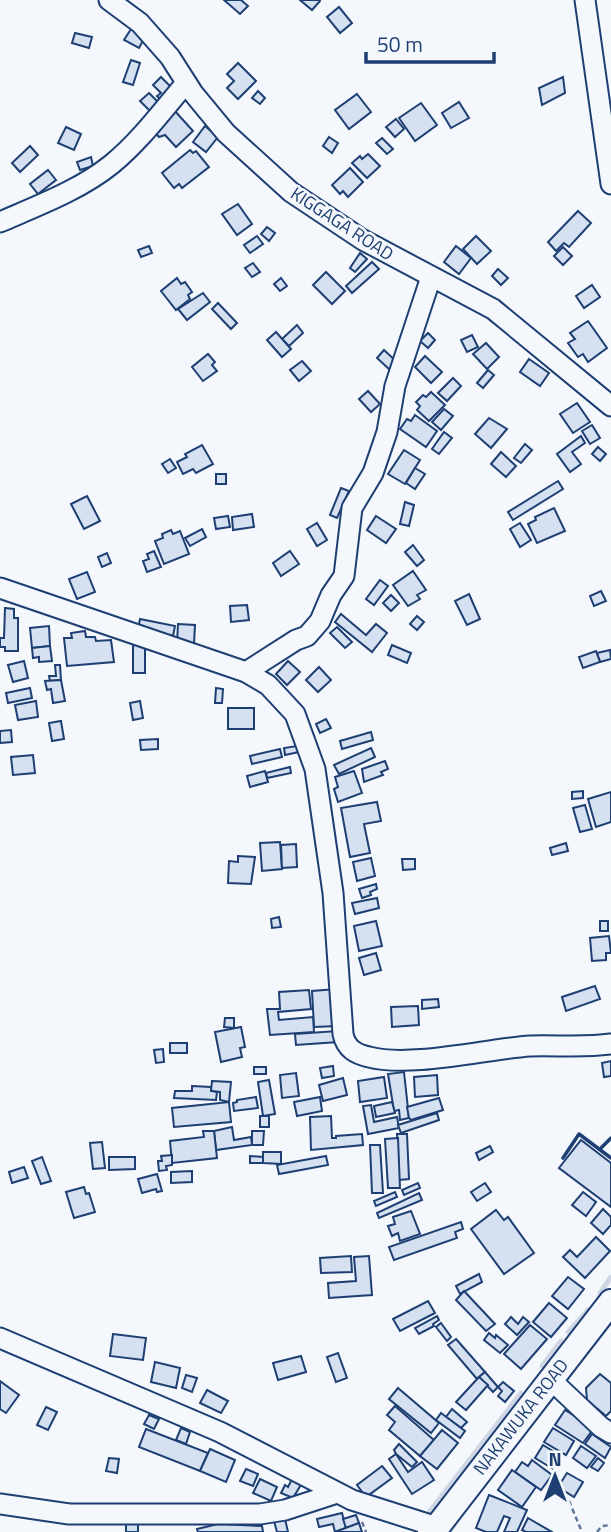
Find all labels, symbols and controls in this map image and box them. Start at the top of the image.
scale bar [366,21,494,65]
text: 50 m [377,28,423,60]
street label: KIGGAGA ROAD [285,180,399,267]
street label: NAKAWUKA ROAD [469,1355,573,1479]
north arrow [520,1441,590,1511]

